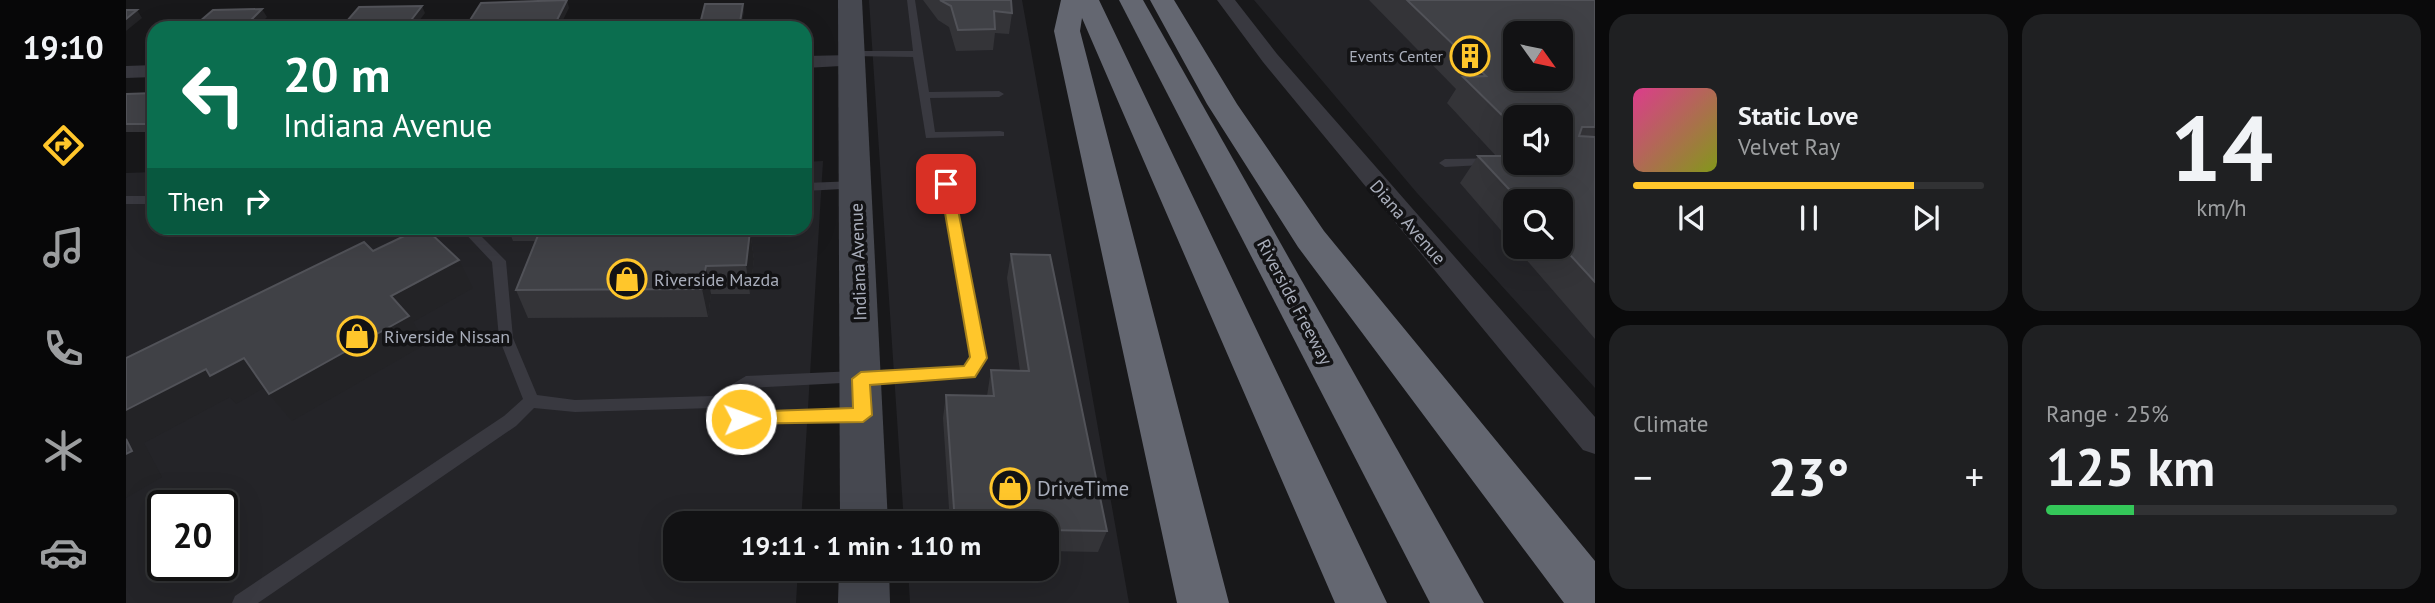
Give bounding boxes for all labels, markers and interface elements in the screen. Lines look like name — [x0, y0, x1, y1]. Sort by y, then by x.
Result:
north arrow — [1503, 21, 1573, 91]
map controls — [1503, 21, 1573, 259]
text: 19:10 — [22, 26, 104, 68]
building icon: Events Center — [1449, 35, 1491, 77]
text: 20 m — [283, 42, 390, 106]
place label: Events Center — [1349, 46, 1444, 66]
icon: left — [168, 49, 259, 140]
text: 14 — [2170, 88, 2273, 206]
text: Static Love — [1738, 99, 1859, 132]
text: Indiana Avenue — [283, 104, 492, 146]
button: sound — [1503, 105, 1573, 175]
icon: directions — [39, 121, 88, 170]
text: Velvet Ray — [1738, 132, 1840, 161]
pin — [916, 154, 976, 214]
icon: arrive — [927, 165, 965, 203]
street label: Diana Avenue — [1365, 175, 1451, 269]
icon: right — [238, 182, 276, 220]
text: Then — [168, 185, 224, 218]
button: search — [1503, 189, 1573, 259]
text: km/h — [2196, 193, 2247, 222]
icon: previous — [1673, 199, 1711, 237]
icon: pause — [1790, 199, 1828, 237]
icon: next — [1907, 199, 1945, 237]
street label: Indiana Avenue — [844, 203, 872, 321]
icon: music — [39, 223, 88, 272]
street label: Riverside Freeway — [1252, 235, 1338, 369]
shop icon: Riverside Mazda — [606, 258, 648, 300]
place label: Riverside Mazda — [654, 268, 779, 291]
shop icon: Riverside Nissan — [336, 315, 378, 357]
icon: phone — [39, 324, 88, 373]
place label: Riverside Nissan — [384, 325, 510, 348]
position arrow — [704, 382, 778, 456]
text: Range · 25% — [2046, 399, 2169, 428]
text: Climate — [1633, 409, 1708, 438]
icon: climate — [39, 426, 88, 475]
text: 125 km — [2046, 433, 2215, 500]
text: 23° — [1768, 443, 1849, 510]
text: − — [1633, 452, 1652, 501]
text: + — [1965, 452, 1984, 501]
shop icon: DriveTime — [989, 467, 1031, 509]
place label: DriveTime — [1037, 475, 1129, 502]
speed limit sign: 20 — [147, 490, 238, 581]
icon: car — [39, 528, 88, 577]
text: 19:11 · 1 min · 110 m — [741, 529, 981, 562]

